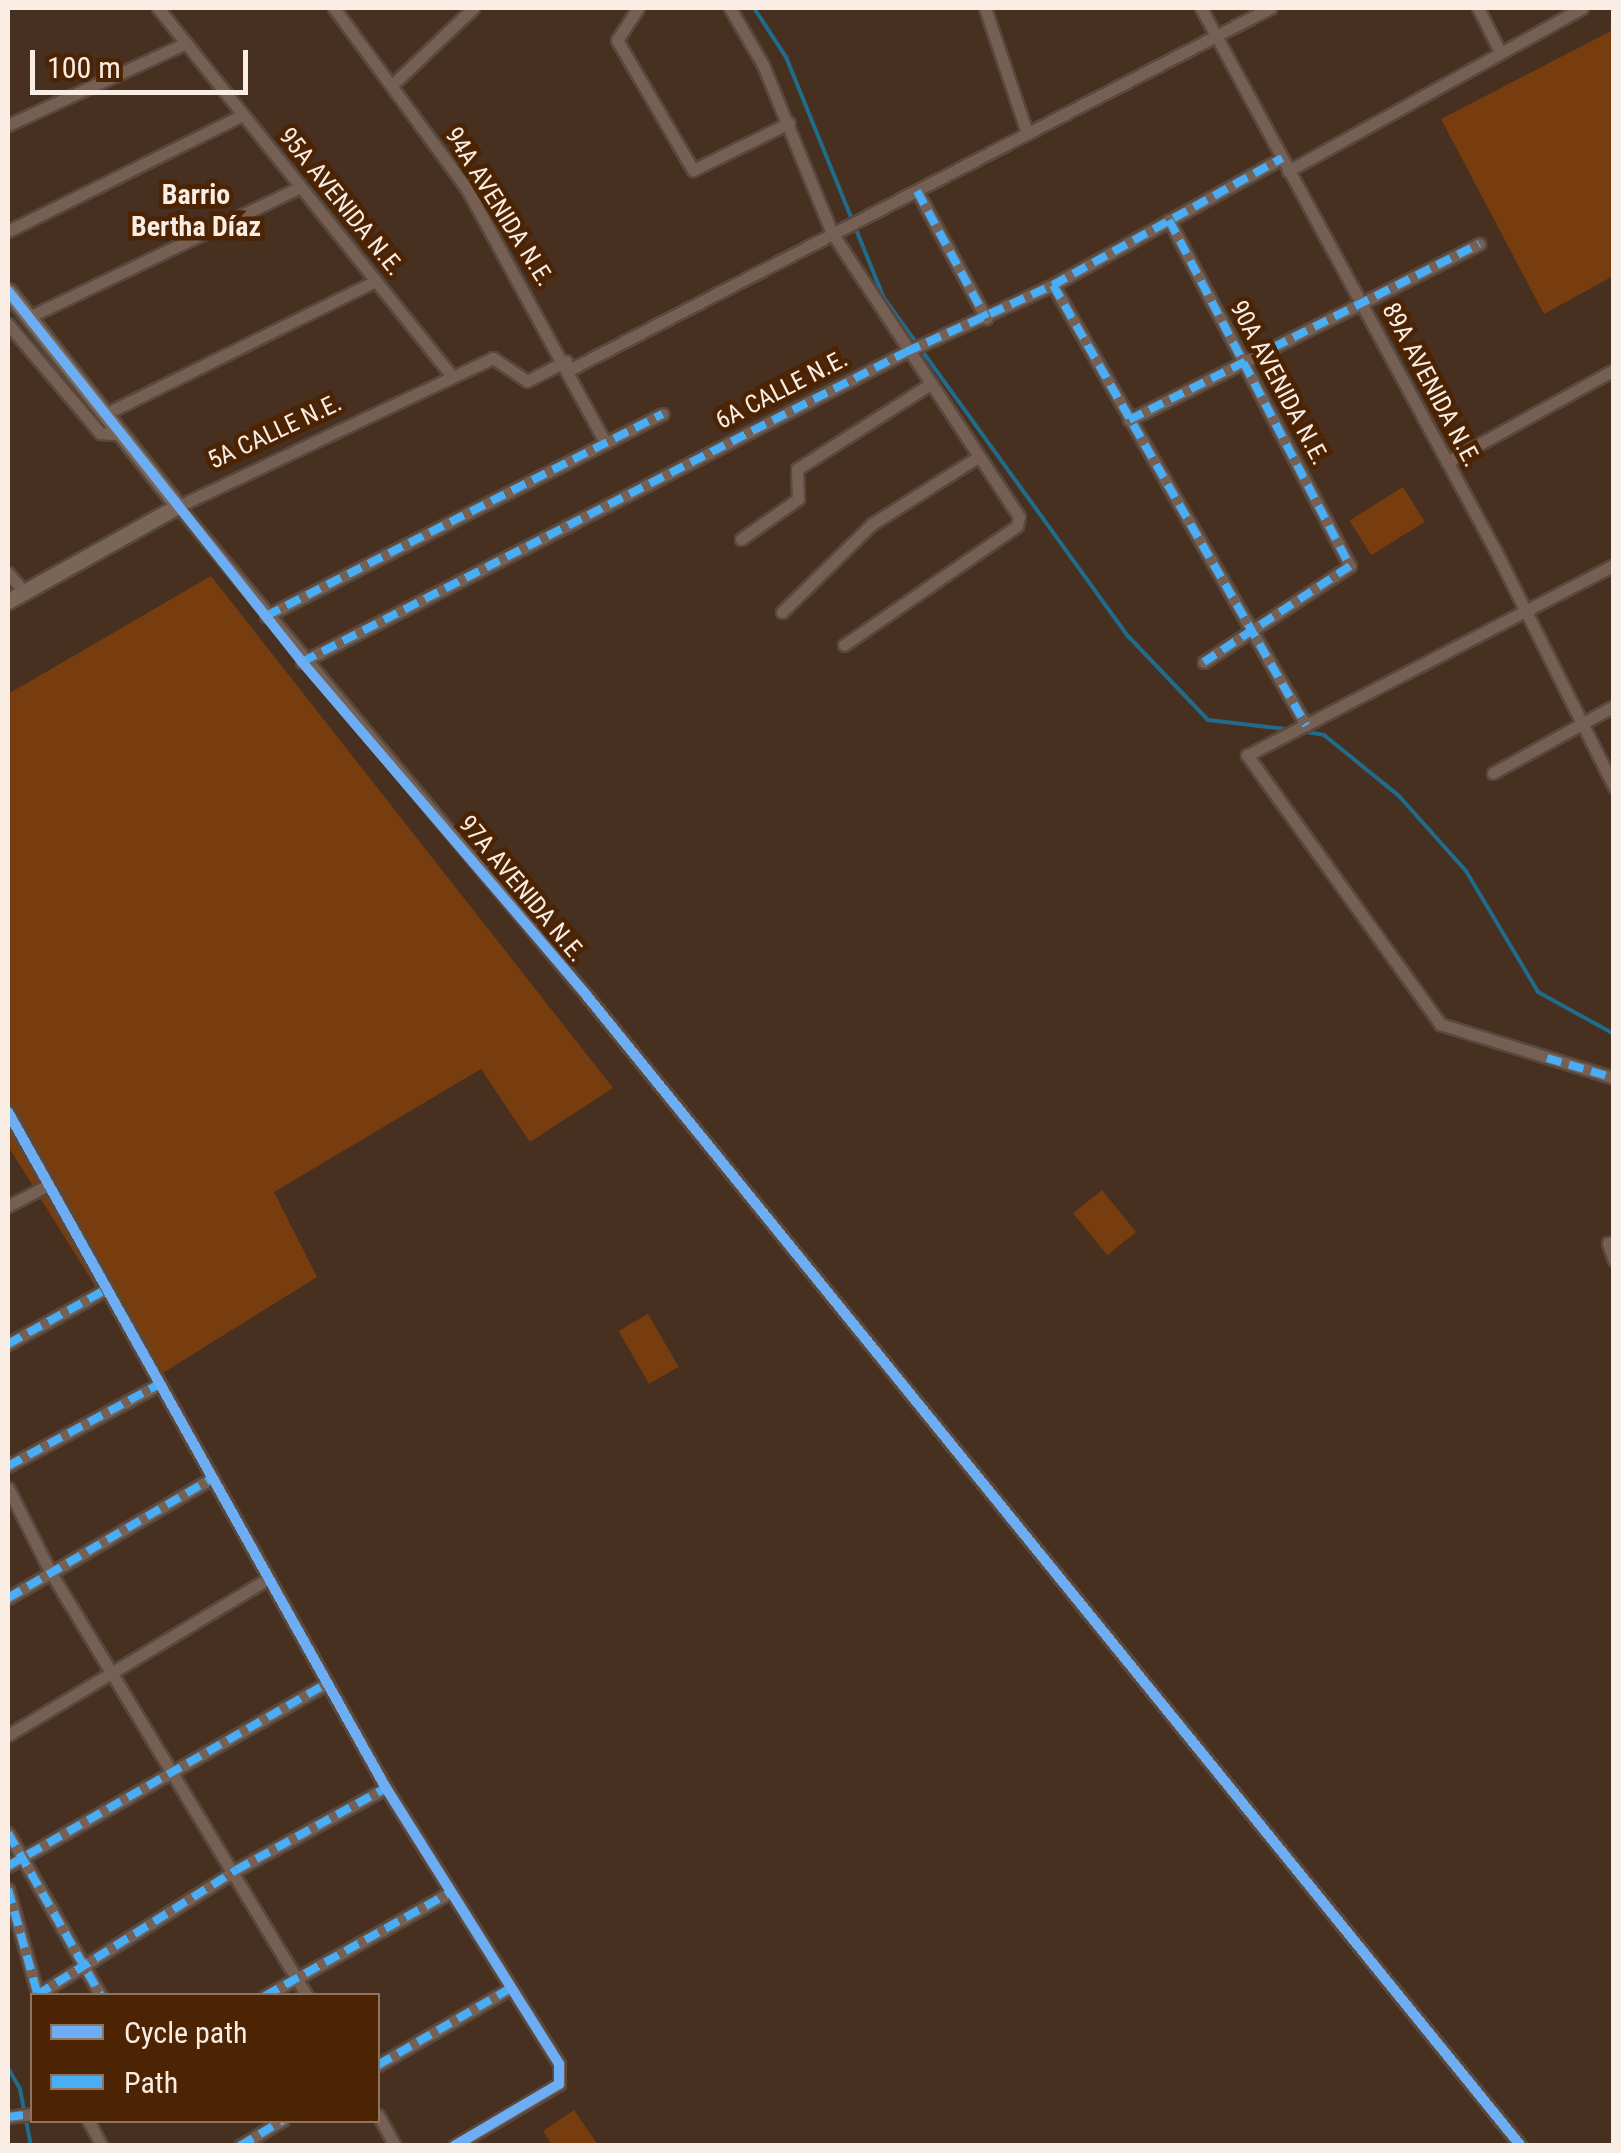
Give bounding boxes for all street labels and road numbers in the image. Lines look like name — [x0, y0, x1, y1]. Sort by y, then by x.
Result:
street label: 95A AVENIDA N.E. — [272, 122, 410, 282]
street label: 94A AVENIDA N.E. — [438, 122, 560, 292]
street label: 90A AVENIDA N.E. — [1223, 296, 1335, 470]
street label: 89A AVENIDA N.E. — [1375, 298, 1487, 472]
street label: 6A CALLE N.E. — [711, 344, 853, 436]
street label: 5A CALLE N.E. — [203, 388, 347, 476]
street label: 97A AVENIDA N.E. — [452, 810, 592, 968]

